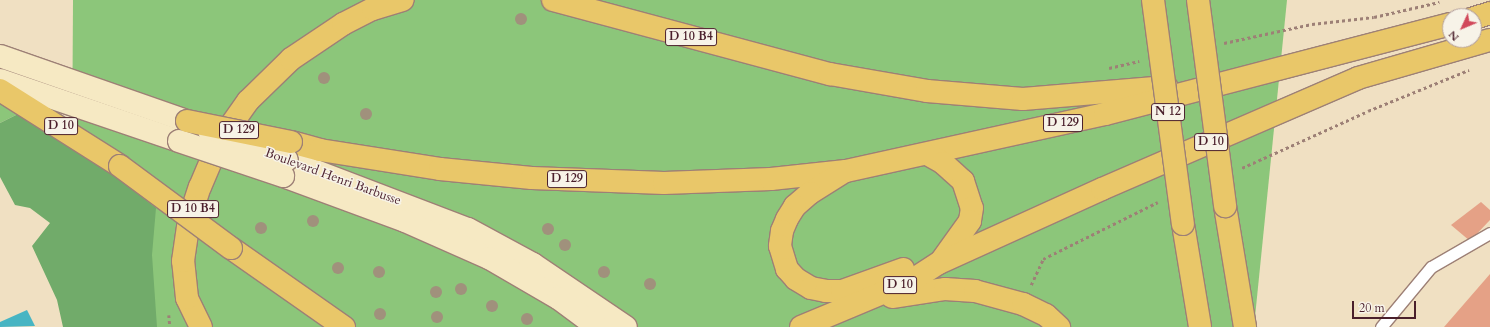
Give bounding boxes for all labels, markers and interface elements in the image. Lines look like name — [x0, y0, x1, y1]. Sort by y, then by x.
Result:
north arrow — [1442, 8, 1482, 48]
road number: D 10 B4 — [665, 27, 717, 47]
text: N — [1445, 27, 1462, 45]
road number: N 12 — [1151, 102, 1185, 122]
road number: D 129 — [1043, 113, 1083, 133]
road number: D 10 — [44, 116, 78, 136]
road number: D 129 — [219, 120, 259, 140]
road number: D 10 — [1194, 132, 1228, 152]
street label: Boulevard Henri Barbusse — [263, 145, 403, 209]
road number: D 129 — [547, 169, 587, 189]
road number: D 10 B4 — [167, 199, 219, 219]
road number: D 10 — [883, 275, 917, 295]
scale bar — [1354, 293, 1418, 319]
text: 20 m — [1359, 300, 1385, 316]

